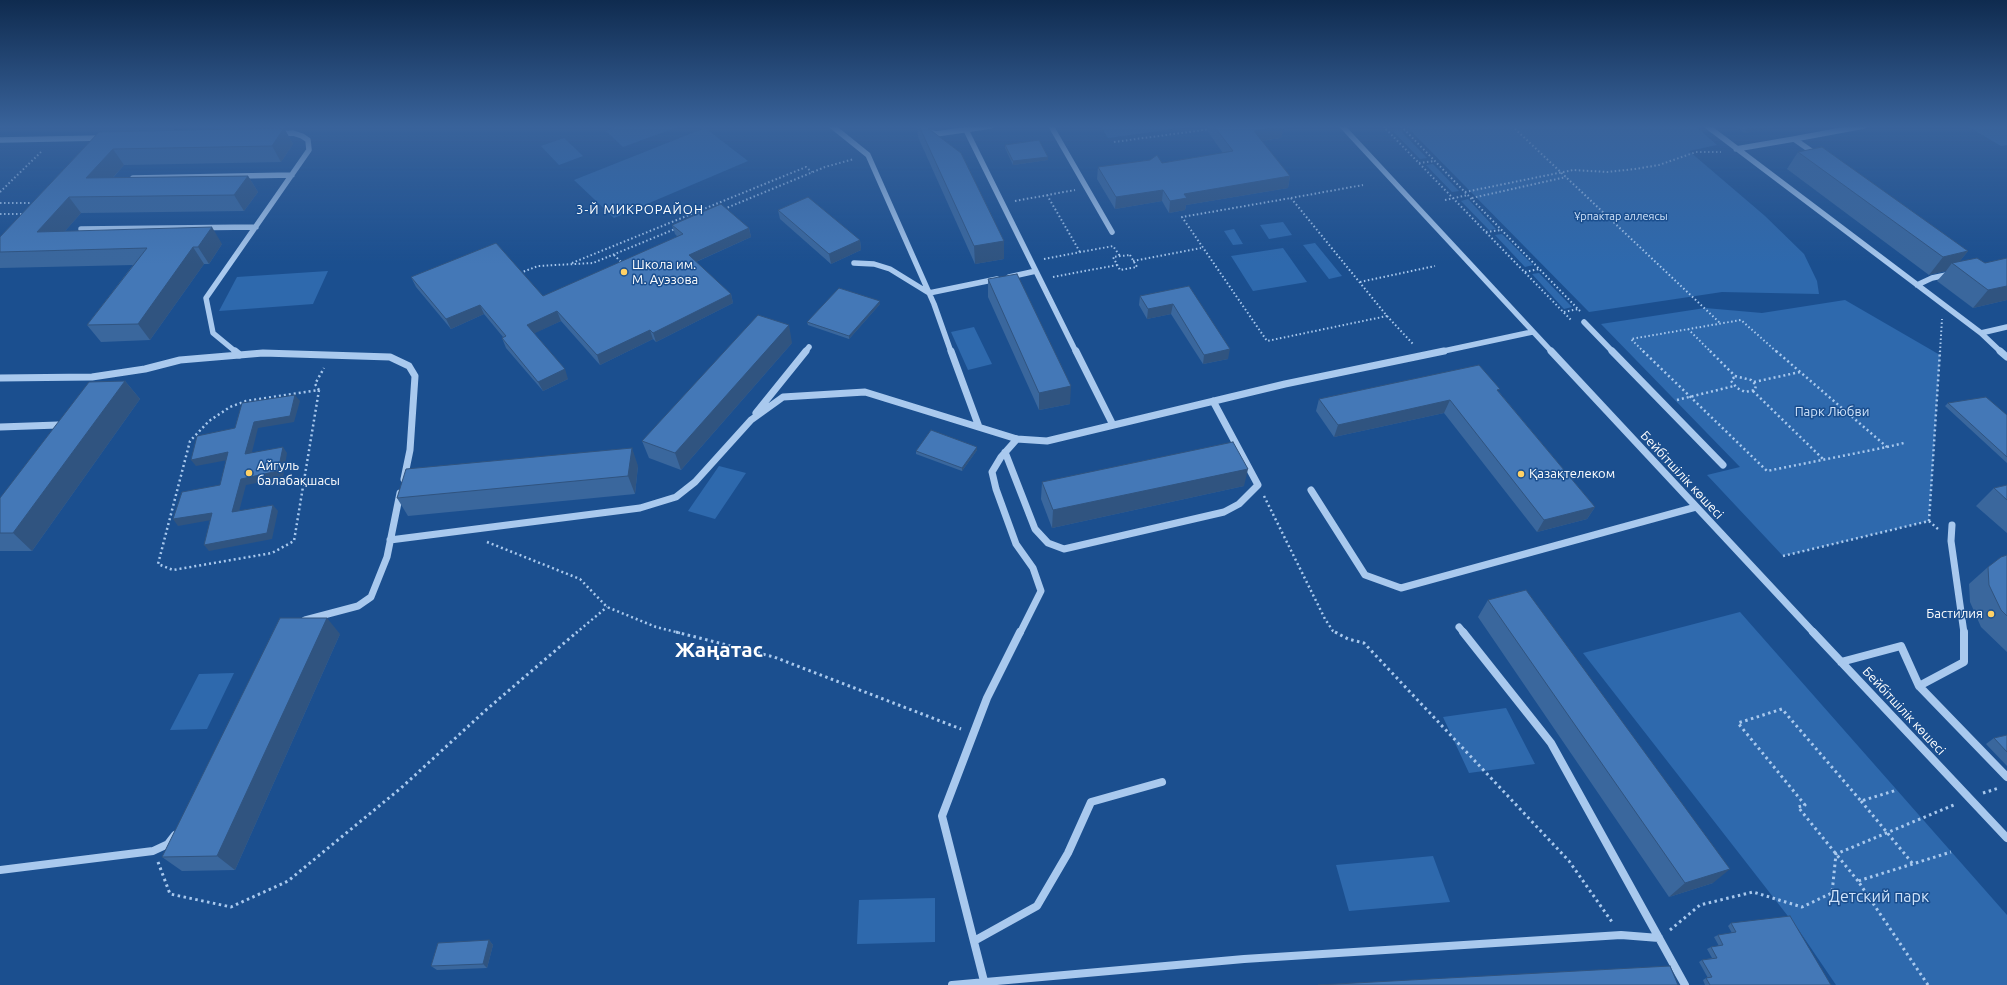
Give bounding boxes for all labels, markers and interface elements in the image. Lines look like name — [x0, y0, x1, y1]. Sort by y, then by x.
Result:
district label: 3-Й МИКРОРАЙОН — [576, 202, 704, 218]
park label: Ұрпактар аллеясы — [1574, 209, 1668, 223]
place label: Школа им. М. Ауэзова — [632, 257, 698, 288]
marker: Школа им. М. Ауэзова — [619, 267, 629, 277]
park label: Парк Любви — [1795, 404, 1869, 420]
street label: Бейбітшілік көшесі — [1637, 428, 1727, 522]
place label: Айгуль балабақшасы — [257, 458, 340, 489]
place label: Қазақтелеком — [1529, 466, 1615, 482]
marker: Айгуль балабақшасы — [244, 468, 254, 478]
marker: Қазақтелеком — [1516, 469, 1526, 479]
place label: Бастилия — [1926, 606, 1983, 622]
marker: Бастилия — [1986, 609, 1996, 619]
district label: Жаңатас — [675, 637, 763, 663]
street label: Бейбітшілік көшесі — [1859, 664, 1949, 758]
park label: Детский парк — [1829, 887, 1929, 907]

